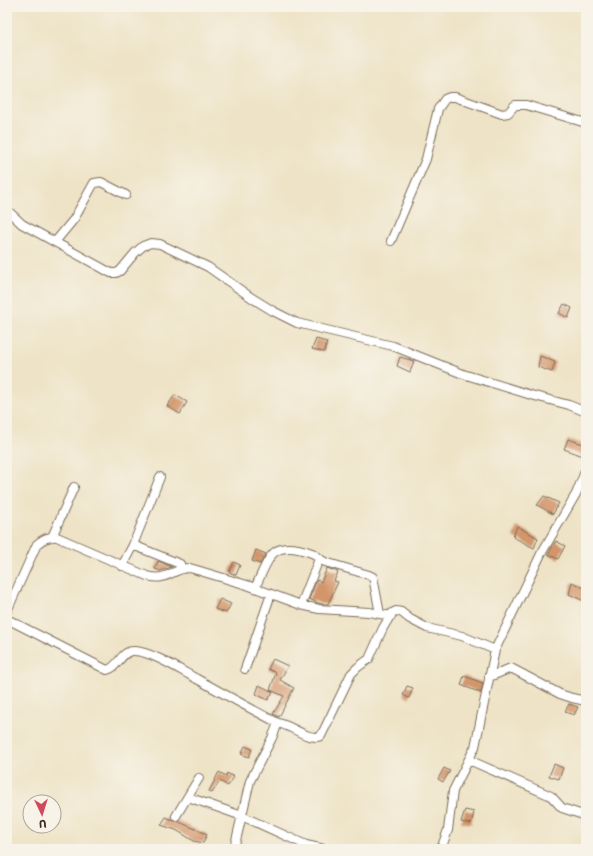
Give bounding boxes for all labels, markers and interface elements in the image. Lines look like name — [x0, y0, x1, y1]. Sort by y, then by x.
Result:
north arrow — [22, 794, 62, 834]
text: U — [38, 816, 47, 831]

